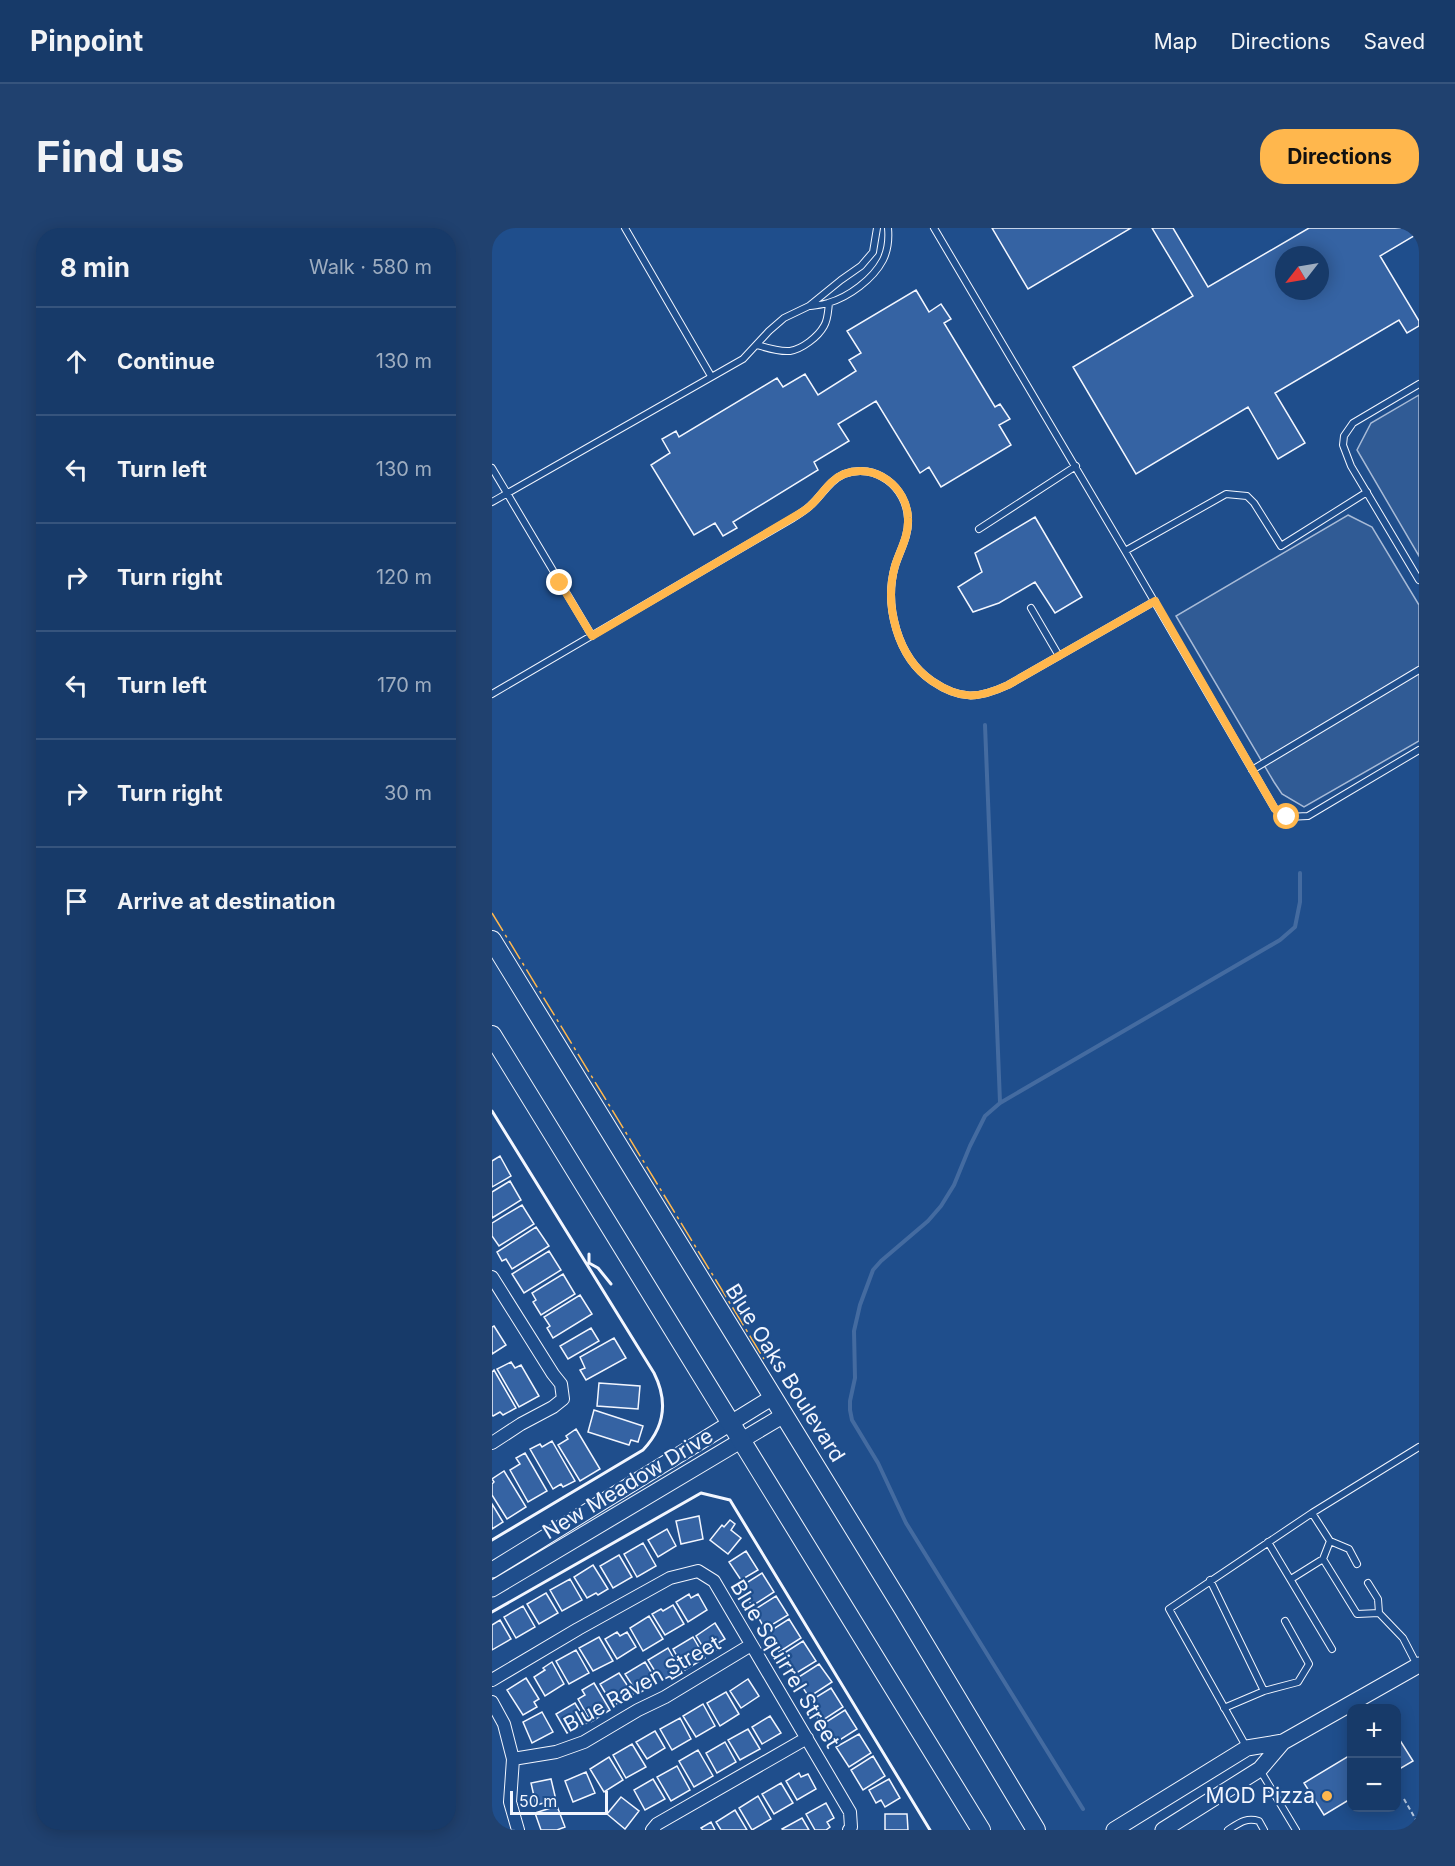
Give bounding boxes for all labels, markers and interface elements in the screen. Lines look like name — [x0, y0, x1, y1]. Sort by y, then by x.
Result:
text: Pinpoint — [30, 24, 143, 58]
text: Map — [1154, 29, 1197, 54]
text: Directions — [1230, 29, 1331, 54]
text: Saved — [1364, 29, 1425, 54]
button: Directions — [1260, 129, 1419, 184]
text: Find us — [36, 131, 184, 182]
north arrow — [1275, 246, 1329, 300]
text: 8 min — [60, 252, 130, 283]
text: Walk · 580 m — [309, 255, 432, 279]
icon: ahead — [60, 345, 93, 378]
text: Continue — [117, 348, 215, 374]
text: 130 m — [376, 349, 432, 373]
icon: left — [60, 453, 93, 486]
text: Turn left — [117, 456, 207, 482]
text: 130 m — [376, 457, 432, 481]
icon: right — [60, 561, 93, 594]
text: Turn right — [117, 564, 223, 590]
text: 120 m — [376, 565, 432, 589]
route end — [546, 569, 572, 595]
icon: left — [60, 669, 93, 702]
text: Turn left — [117, 672, 207, 698]
text: 170 m — [377, 673, 432, 697]
icon: right — [60, 777, 93, 810]
text: Turn right — [117, 780, 223, 806]
text: 30 m — [384, 781, 432, 805]
route start — [1273, 803, 1299, 829]
icon: arrive — [60, 885, 93, 918]
text: Arrive at destination — [117, 888, 336, 914]
street label: Blue Oaks Boulevard — [720, 1279, 850, 1466]
street label: New Meadow Drive — [538, 1423, 717, 1544]
street label: Blue Squirrel Street — [725, 1575, 846, 1752]
street label: Blue Raven Street — [559, 1630, 725, 1737]
map controls — [1347, 1704, 1401, 1812]
button: + — [1347, 1704, 1401, 1758]
button: − — [1347, 1758, 1401, 1812]
place label: MOD Pizza — [1205, 1783, 1315, 1808]
scale bar — [510, 1788, 608, 1816]
marker: MOD Pizza — [1320, 1789, 1334, 1803]
text: 50 m — [519, 1791, 557, 1811]

